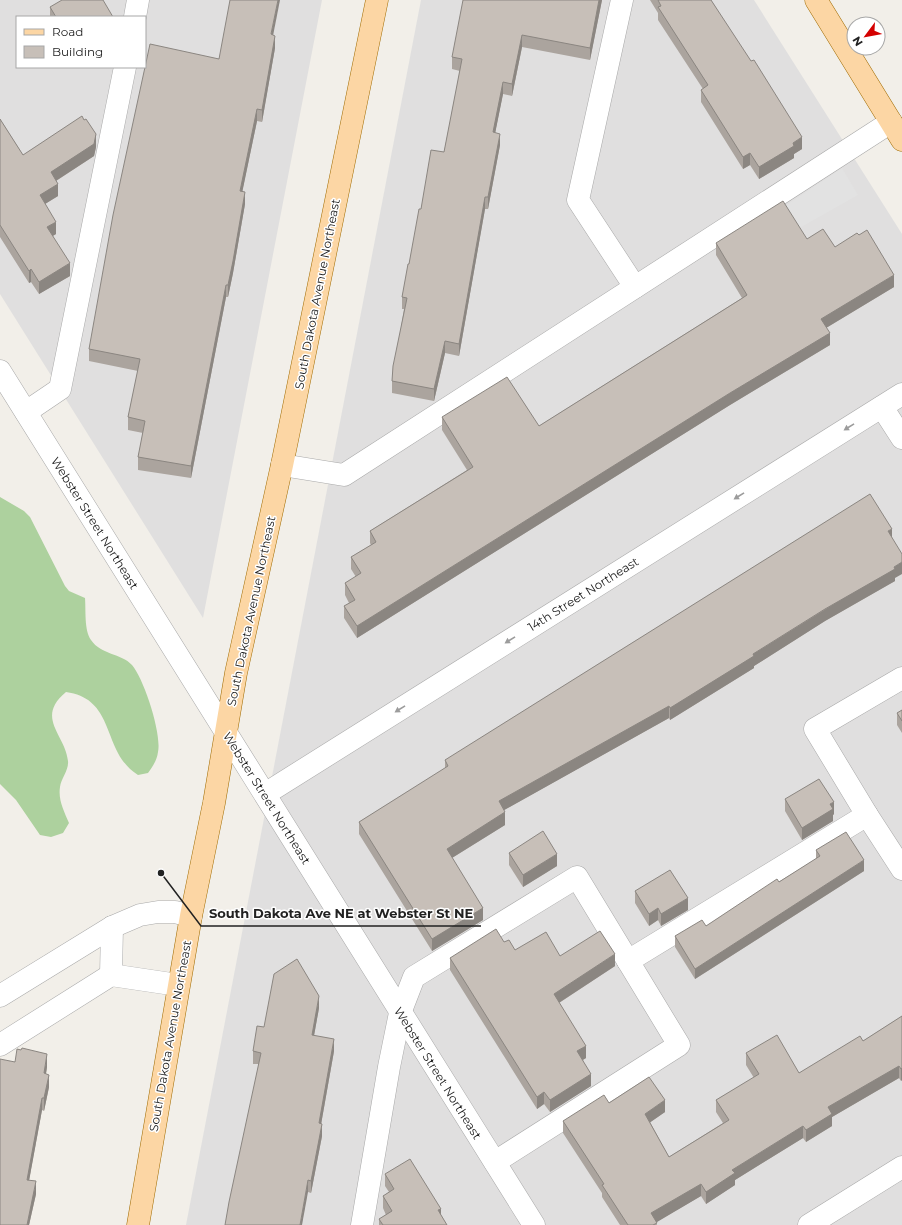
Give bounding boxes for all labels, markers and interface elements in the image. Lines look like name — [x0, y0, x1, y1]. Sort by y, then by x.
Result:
legend — [16, 16, 146, 68]
north arrow — [846, 16, 886, 56]
text: Road — [52, 24, 83, 39]
text: N — [849, 34, 866, 49]
text: Building — [52, 44, 103, 59]
street label: South Dakota Avenue Northeast — [291, 197, 343, 391]
one-way arrow — [843, 424, 855, 431]
street label: Webster Street Northeast — [48, 454, 142, 592]
one-way arrow — [733, 493, 745, 500]
street label: South Dakota Avenue Northeast — [223, 514, 279, 707]
street label: 14th Street Northeast — [525, 554, 641, 634]
one-way arrow — [505, 636, 515, 644]
one-way arrow — [395, 705, 405, 713]
street label: Webster Street Northeast — [220, 729, 314, 867]
callout: South Dakota Ave NE at Webster St NE — [201, 901, 481, 926]
text: South Dakota Ave NE at Webster St NE — [209, 905, 473, 921]
street label: South Dakota Avenue Northeast — [146, 939, 194, 1133]
street label: Webster Street Northeast — [391, 1004, 485, 1142]

